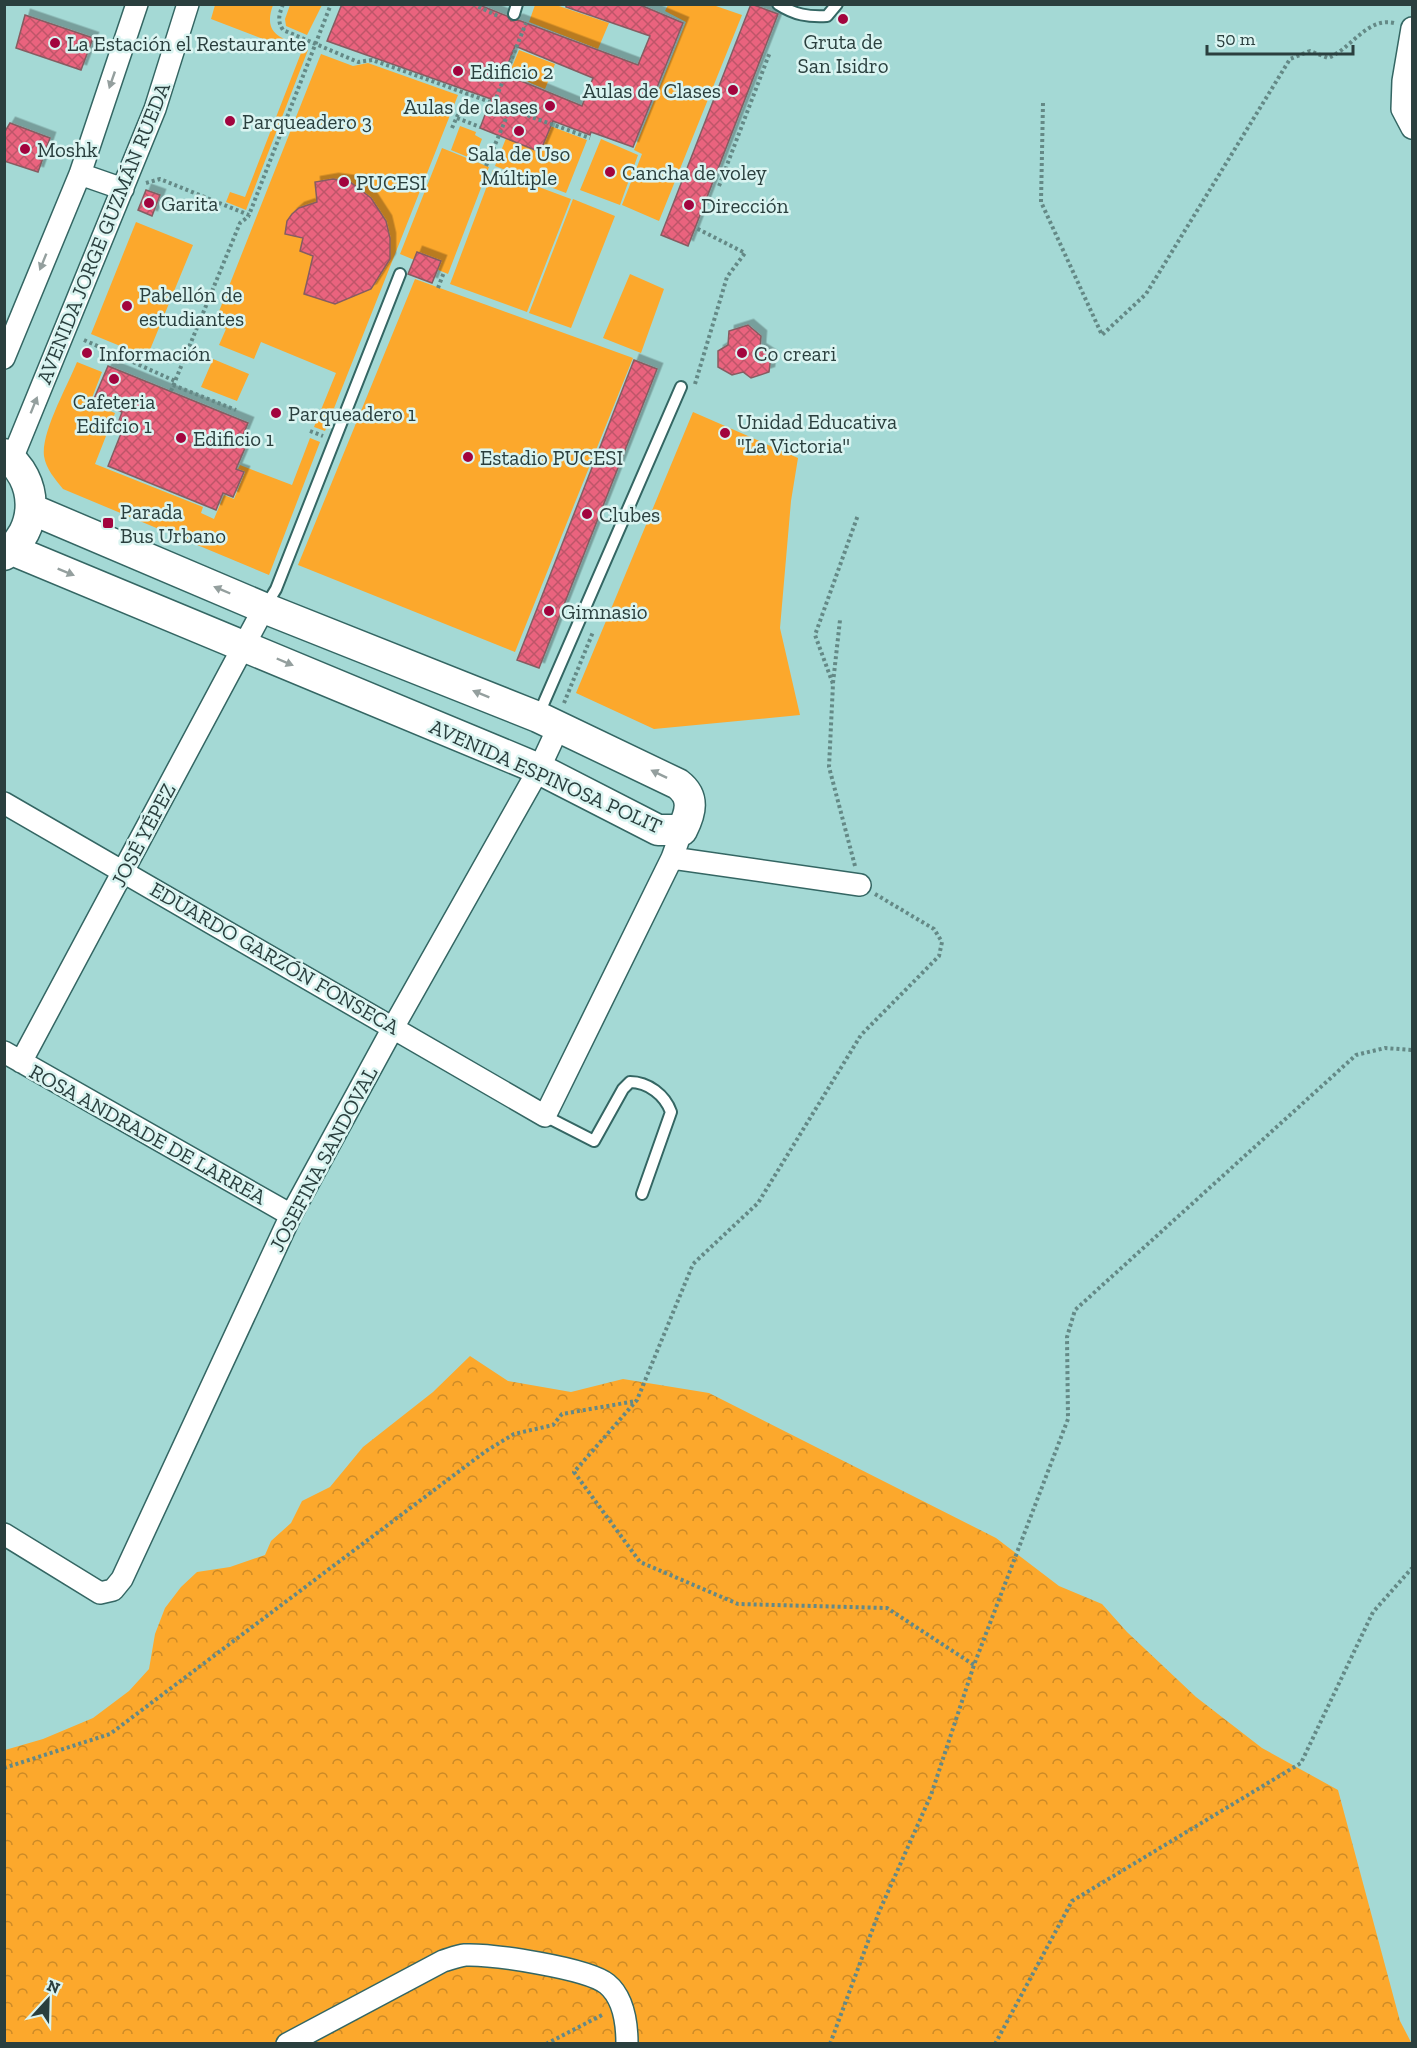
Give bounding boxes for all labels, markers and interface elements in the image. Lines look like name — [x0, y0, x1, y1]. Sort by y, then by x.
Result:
marker: Gruta de San Isidro — [836, 12, 850, 26]
scale bar — [1207, 18, 1352, 56]
text: 50 m — [1216, 28, 1256, 50]
place label: Gruta de San Isidro — [798, 29, 888, 78]
place label: La Estación el Restaurante — [67, 31, 306, 56]
marker: La Estación el Restaurante — [48, 36, 62, 50]
place label: Edificio 2 — [470, 59, 554, 84]
marker: Edificio 2 — [451, 64, 465, 78]
one-way arrow — [107, 71, 117, 89]
street label: AVENIDA JORGE GUZMÁN RUEDA — [31, 78, 175, 387]
place label: Aulas de Clases — [583, 78, 721, 103]
marker: Aulas de Clases — [726, 83, 740, 97]
place label: Aulas de clases — [403, 94, 538, 119]
marker: Aulas de clases — [543, 99, 557, 113]
place label: Parqueadero 3 — [242, 109, 372, 134]
marker: Parqueadero 3 — [223, 114, 237, 128]
marker: Sala de Uso Múltiple — [512, 124, 526, 138]
place label: Moshk — [37, 137, 98, 162]
place label: Sala de Uso Múltiple — [468, 141, 570, 190]
marker: Moshk — [18, 142, 32, 156]
place label: Cancha de voley — [622, 160, 767, 185]
marker: Cancha de voley — [603, 165, 617, 179]
place label: PUCESI — [356, 170, 427, 195]
marker: PUCESI — [337, 175, 351, 189]
place label: Garita — [161, 191, 218, 216]
place label: Dirección — [701, 193, 788, 218]
marker: Garita — [142, 196, 156, 210]
marker: Dirección — [682, 198, 696, 212]
one-way arrow — [38, 254, 48, 272]
place label: Pabellón de estudiantes — [139, 282, 244, 331]
marker: Pabellón de estudiantes — [120, 299, 134, 313]
place label: Información — [99, 341, 211, 366]
place label: Co creari — [754, 341, 836, 366]
marker: Información — [80, 346, 94, 360]
marker: Co creari — [735, 346, 749, 360]
marker: Cafeteria Edifcio 1 — [107, 372, 121, 386]
place label: Cafeteria Edifcio 1 — [73, 389, 155, 438]
one-way arrow — [30, 397, 39, 414]
place label: Parqueadero 1 — [288, 401, 416, 426]
marker: Parqueadero 1 — [269, 406, 283, 420]
place label: Unidad Educativa "La Victoria" — [737, 409, 897, 458]
place label: Edificio 1 — [193, 426, 274, 451]
marker: Unidad Educativa "La Victoria" — [718, 426, 732, 440]
marker: Edificio 1 — [174, 431, 188, 445]
place label: Estadio PUCESI — [480, 445, 623, 470]
marker: Estadio PUCESI — [461, 450, 475, 464]
place label: Parada Bus Urbano — [120, 499, 226, 548]
place label: Clubes — [599, 502, 660, 527]
marker: Clubes — [580, 507, 594, 521]
marker: Parada Bus Urbano — [101, 516, 115, 530]
one-way arrow — [57, 568, 75, 577]
one-way arrow — [213, 585, 231, 595]
place label: Gimnasio — [561, 599, 648, 624]
marker: Gimnasio — [542, 604, 556, 618]
one-way arrow — [277, 657, 295, 667]
one-way arrow — [472, 689, 490, 699]
street label: AVENIDA ESPINOSA POLIT — [426, 713, 666, 839]
one-way arrow — [650, 770, 667, 779]
street label: JOSÉ YÉPEZ — [105, 779, 181, 891]
street label: EDUARDO GARZÓN FONSECA — [146, 876, 404, 1040]
street label: ROSA ANDRADE DE LARREA — [25, 1058, 271, 1210]
street label: JOSEFINA SANDOVAL — [264, 1062, 383, 1256]
north arrow — [18, 1970, 78, 2030]
text: N — [44, 1975, 63, 1998]

